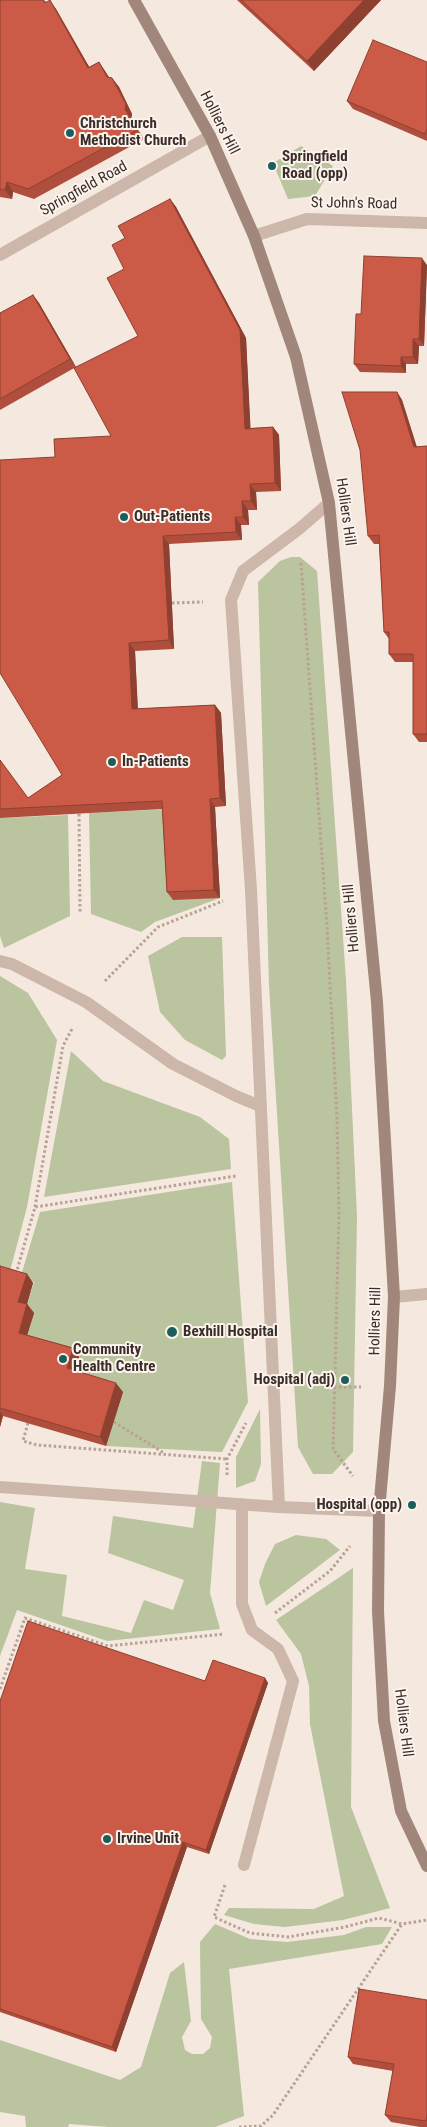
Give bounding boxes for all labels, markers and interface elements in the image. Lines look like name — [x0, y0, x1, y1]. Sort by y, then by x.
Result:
street label: Holliers Hill — [195, 88, 243, 158]
place label: Christchurch Methodist Church — [80, 115, 186, 150]
marker: Christchurch Methodist Church — [64, 127, 76, 139]
place label: Springfield Road (opp) — [282, 148, 348, 183]
street label: Springfield Road — [37, 158, 131, 220]
marker: Springfield Road (opp) — [266, 160, 278, 172]
street label: St John's Road — [311, 194, 397, 214]
street label: Holliers Hill — [331, 477, 359, 547]
place label: Out-Patients — [134, 508, 210, 526]
marker: Out-Patients — [118, 511, 130, 523]
place label: In-Patients — [122, 753, 189, 771]
marker: In-Patients — [106, 756, 118, 768]
street label: Holliers Hill — [340, 883, 364, 953]
street label: Holliers Hill — [366, 1287, 386, 1355]
place label: Bexhill Hospital — [183, 1323, 278, 1341]
marker: Bexhill Hospital — [165, 1325, 179, 1339]
place label: Community Health Centre — [73, 1341, 155, 1376]
marker: Community Health Centre — [57, 1353, 69, 1365]
place label: Hospital (adj) — [254, 1371, 335, 1389]
marker: Hospital (adj) — [339, 1374, 351, 1386]
place label: Hospital (opp) — [316, 1496, 402, 1514]
marker: Hospital (opp) — [406, 1499, 418, 1511]
street label: Holliers Hill — [390, 1688, 416, 1758]
place label: Irvine Unit — [117, 1830, 179, 1848]
marker: Irvine Unit — [101, 1833, 113, 1845]

